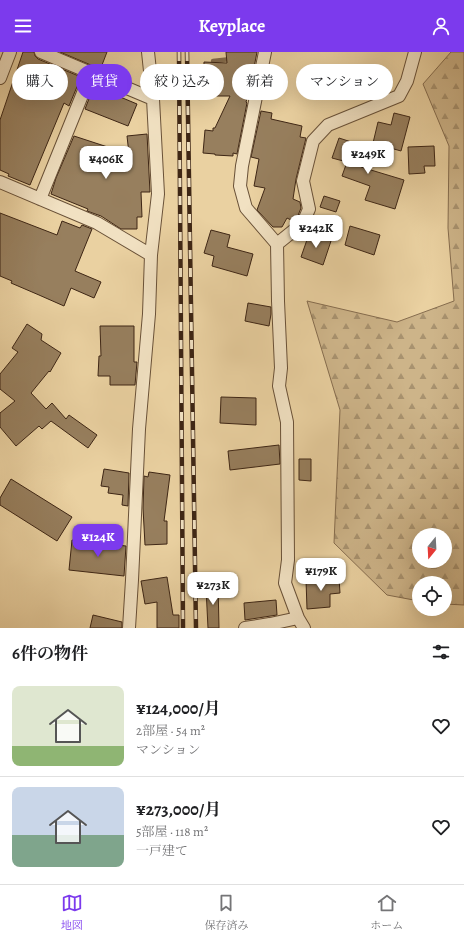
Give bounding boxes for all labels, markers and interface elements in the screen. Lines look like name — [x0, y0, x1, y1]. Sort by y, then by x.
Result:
text: Keyplace — [199, 14, 265, 38]
icon: menu — [12, 15, 34, 37]
icon: person — [430, 15, 452, 37]
chip: 購入 — [12, 64, 68, 100]
chip: 賃貸 — [76, 64, 132, 100]
chip: 絞り込み — [140, 64, 224, 100]
chip: 新着 — [232, 64, 288, 100]
chip: マンション — [296, 64, 393, 100]
pin: ¥249K — [340, 141, 396, 175]
text: ¥249K — [351, 145, 385, 162]
pin: ¥406K — [78, 146, 134, 180]
text: ¥406K — [89, 150, 123, 167]
pin: ¥242K — [288, 215, 344, 249]
text: ¥242K — [299, 219, 333, 236]
pin: ¥124K — [70, 524, 126, 558]
text: ¥124K — [81, 528, 115, 545]
north arrow — [412, 528, 452, 568]
map controls — [412, 528, 452, 616]
pin: ¥179K — [293, 558, 349, 592]
text: ¥179K — [305, 562, 337, 579]
pin: ¥273K — [185, 572, 241, 606]
text: ¥273K — [196, 576, 230, 593]
button: locate — [412, 576, 452, 616]
icon: filters — [430, 641, 452, 663]
text: 6件の物件 — [12, 642, 88, 665]
text: ¥124,000/月 — [136, 697, 221, 720]
icon: home — [44, 702, 92, 750]
icon: heart — [430, 715, 452, 737]
text: 2部屋 · 54 m² — [136, 722, 205, 739]
text: マンション — [136, 741, 200, 758]
text: ¥273,000/月 — [136, 798, 221, 821]
icon: home — [44, 803, 92, 851]
icon: heart — [430, 816, 452, 838]
text: 5部屋 · 118 m² — [136, 823, 208, 840]
text: 一戸建て — [136, 842, 188, 859]
tab: 地図 — [61, 892, 83, 933]
tab: 保存済み — [204, 892, 248, 933]
tab: ホーム — [370, 892, 403, 933]

